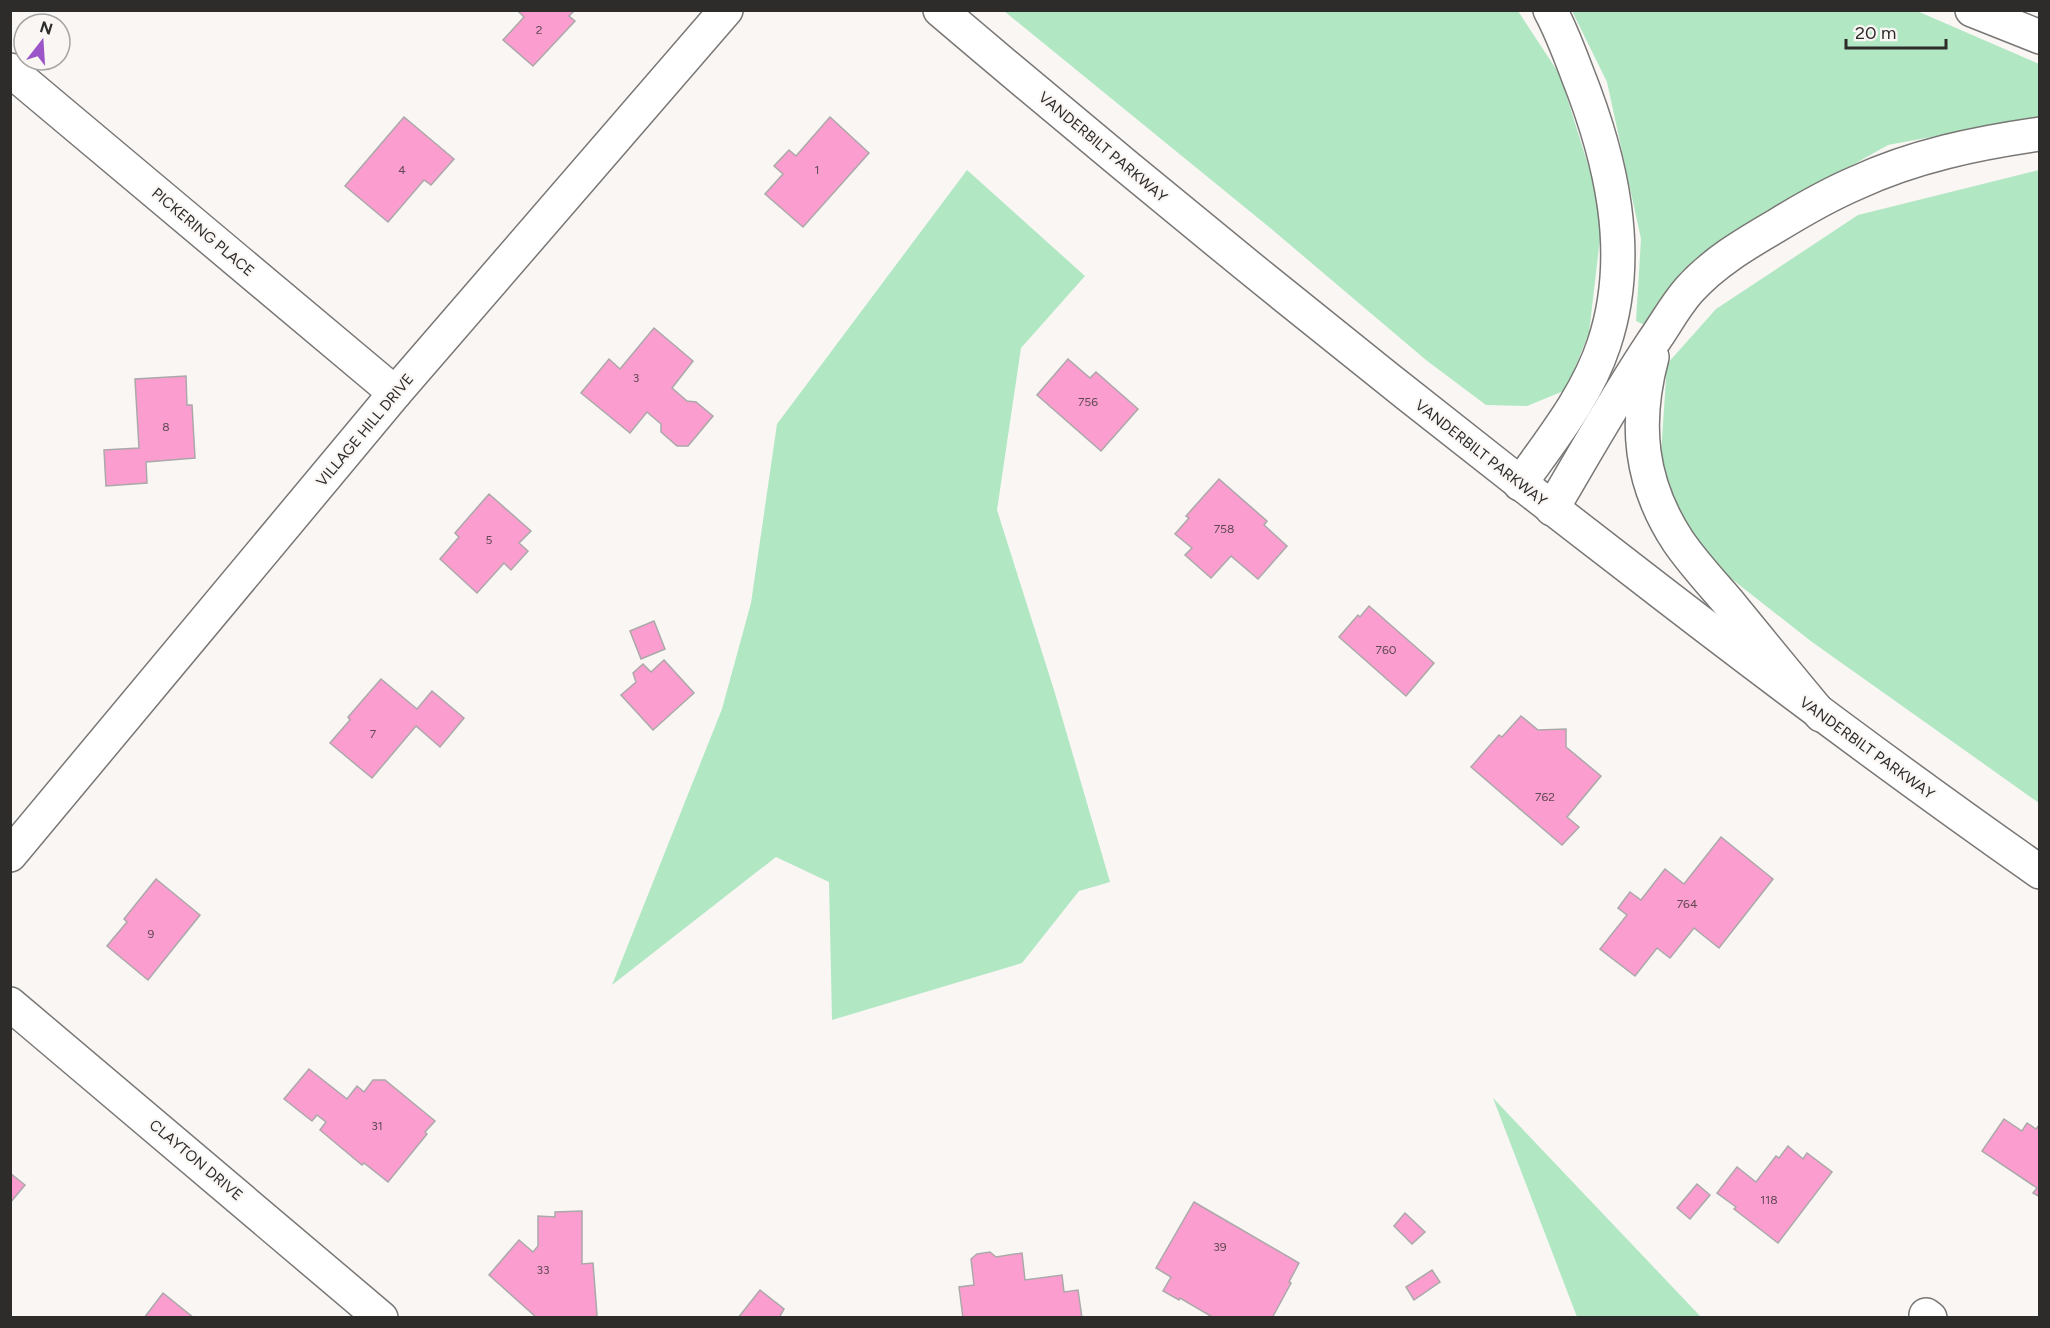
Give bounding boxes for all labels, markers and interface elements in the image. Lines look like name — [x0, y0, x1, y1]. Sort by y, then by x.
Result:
north arrow — [12, 12, 72, 72]
scale bar — [1846, 12, 1946, 50]
text: N — [38, 17, 55, 39]
text: 20 m — [1855, 22, 1896, 44]
house number: 2 — [536, 23, 542, 37]
street label: VANDERBILT PARKWAY — [1035, 88, 1171, 206]
house number: 4 — [398, 163, 406, 177]
house number: 1 — [815, 163, 819, 177]
street label: PICKERING PLACE — [148, 184, 258, 280]
street label: VILLAGE HILL DRIVE — [313, 370, 417, 490]
house number: 3 — [633, 371, 639, 385]
house number: 756 — [1078, 395, 1098, 409]
street label: VANDERBILT PARKWAY — [1411, 396, 1551, 510]
house number: 8 — [162, 420, 170, 434]
house number: 758 — [1214, 522, 1234, 536]
house number: 5 — [486, 533, 493, 547]
house number: 760 — [1376, 643, 1397, 657]
street label: VANDERBILT PARKWAY — [1796, 693, 1938, 803]
house number: 7 — [370, 727, 377, 741]
house number: 762 — [1535, 790, 1555, 804]
house number: 764 — [1677, 897, 1698, 911]
house number: 9 — [148, 927, 155, 941]
street label: CLAYTON DRIVE — [146, 1116, 246, 1204]
house number: 31 — [371, 1119, 383, 1133]
house number: 118 — [1760, 1193, 1778, 1207]
house number: 39 — [1213, 1240, 1227, 1254]
house number: 33 — [536, 1263, 550, 1277]

